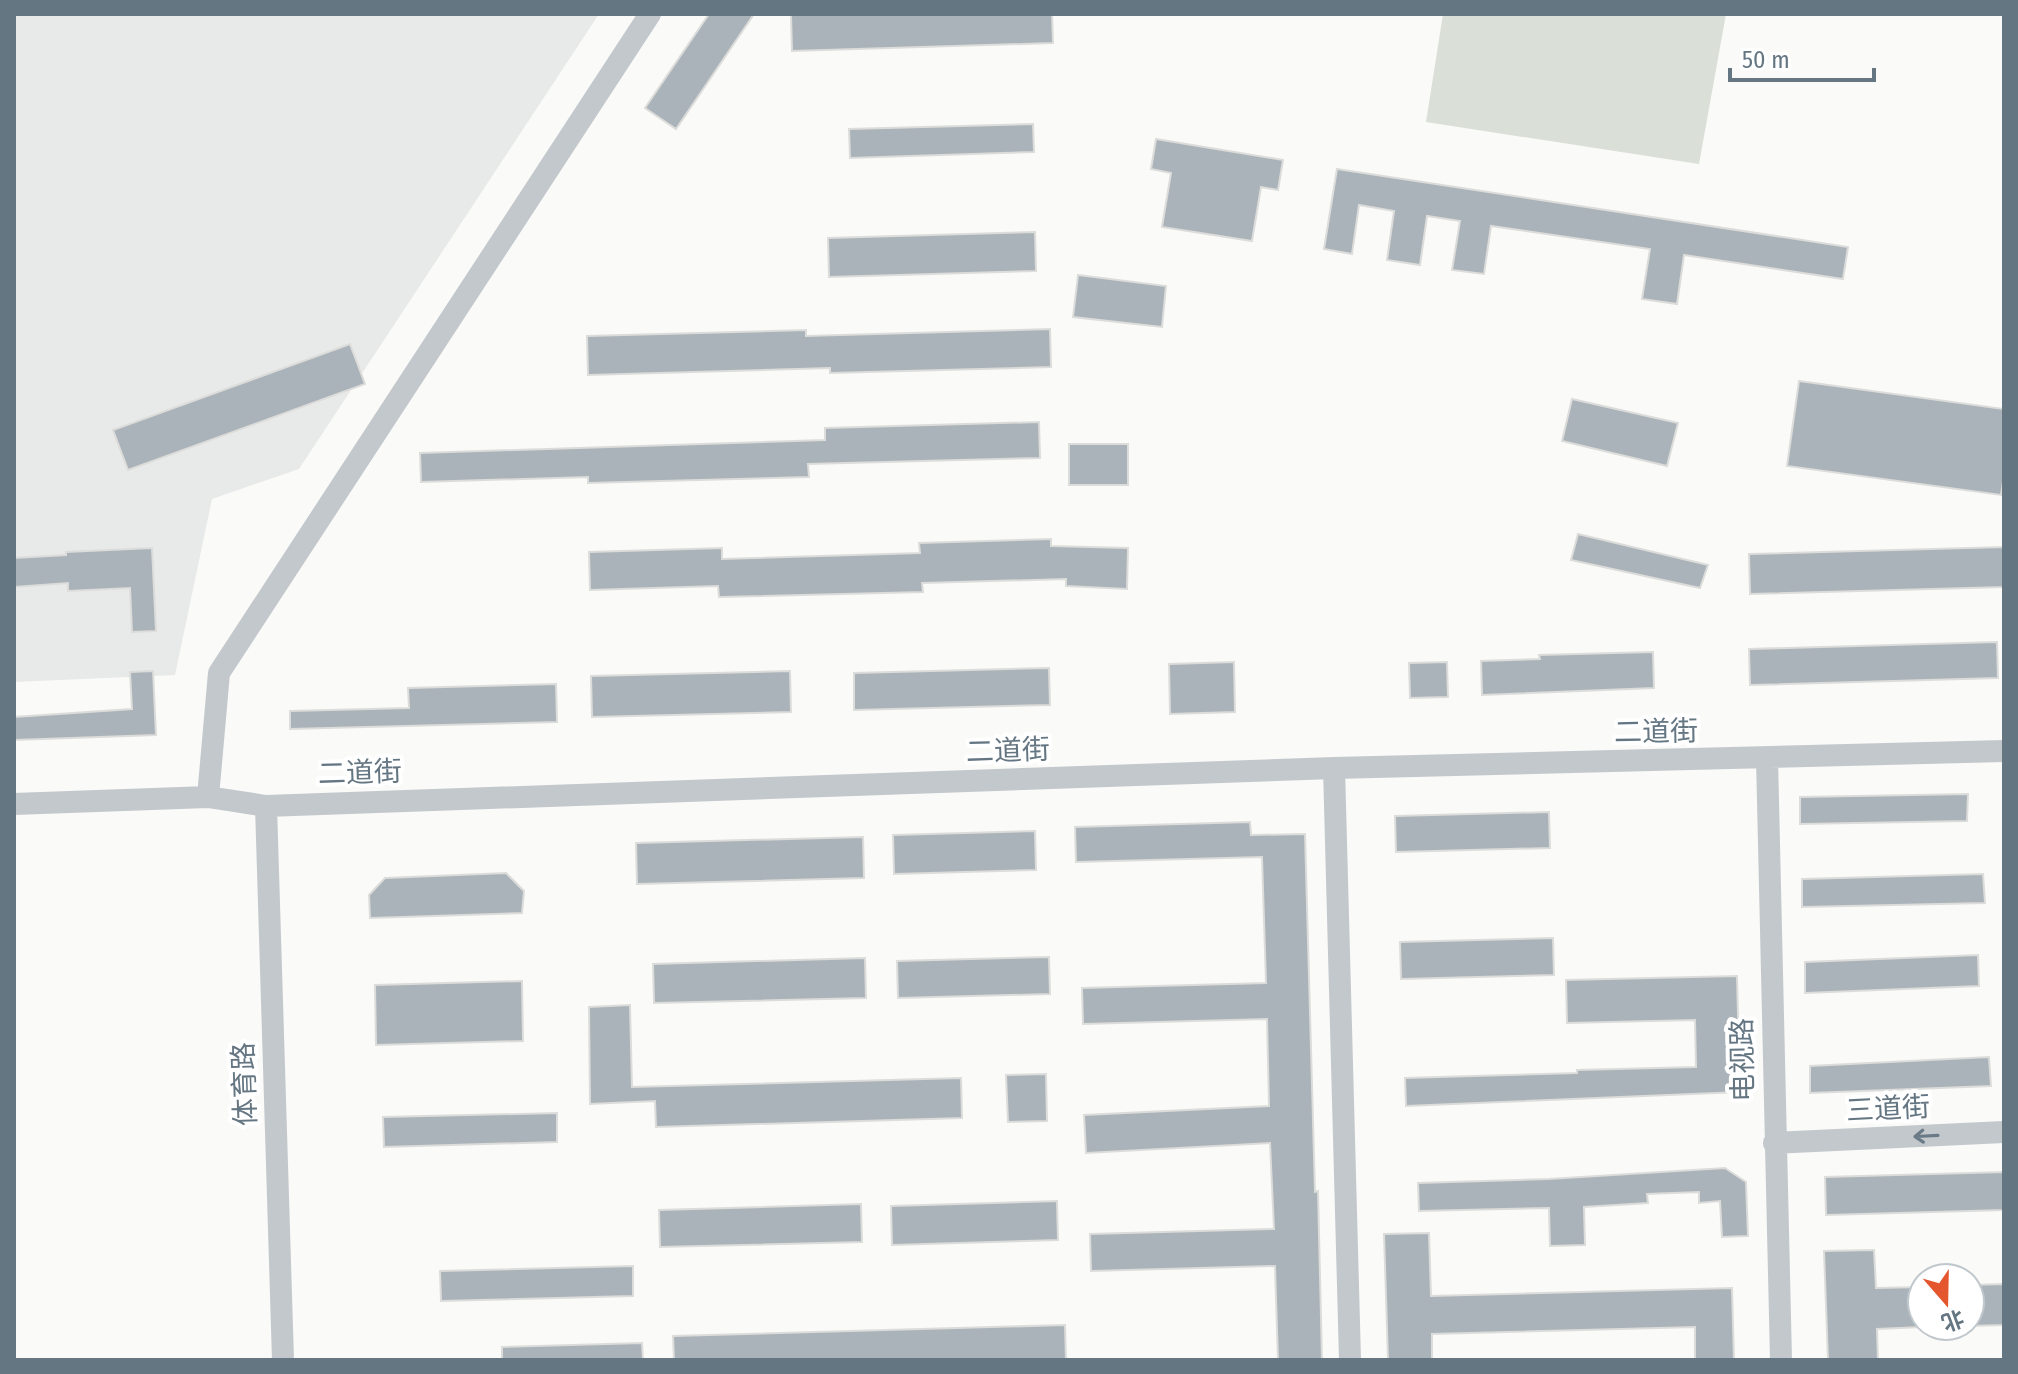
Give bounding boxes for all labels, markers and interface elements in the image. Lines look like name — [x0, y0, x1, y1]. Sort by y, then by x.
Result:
scale bar — [1730, 32, 1874, 82]
text: 50 m — [1742, 46, 1790, 74]
street label: 二道街 — [1614, 714, 1698, 749]
street label: 二道街 — [965, 733, 1051, 768]
street label: 二道街 — [317, 755, 403, 790]
street label: 电视路 — [1725, 1018, 1760, 1102]
street label: 体育路 — [227, 1041, 262, 1127]
street label: 三道街 — [1845, 1090, 1931, 1127]
one-way arrow — [1913, 1129, 1940, 1144]
north arrow — [1906, 1262, 1986, 1342]
text: 北 — [1938, 1304, 1968, 1337]

